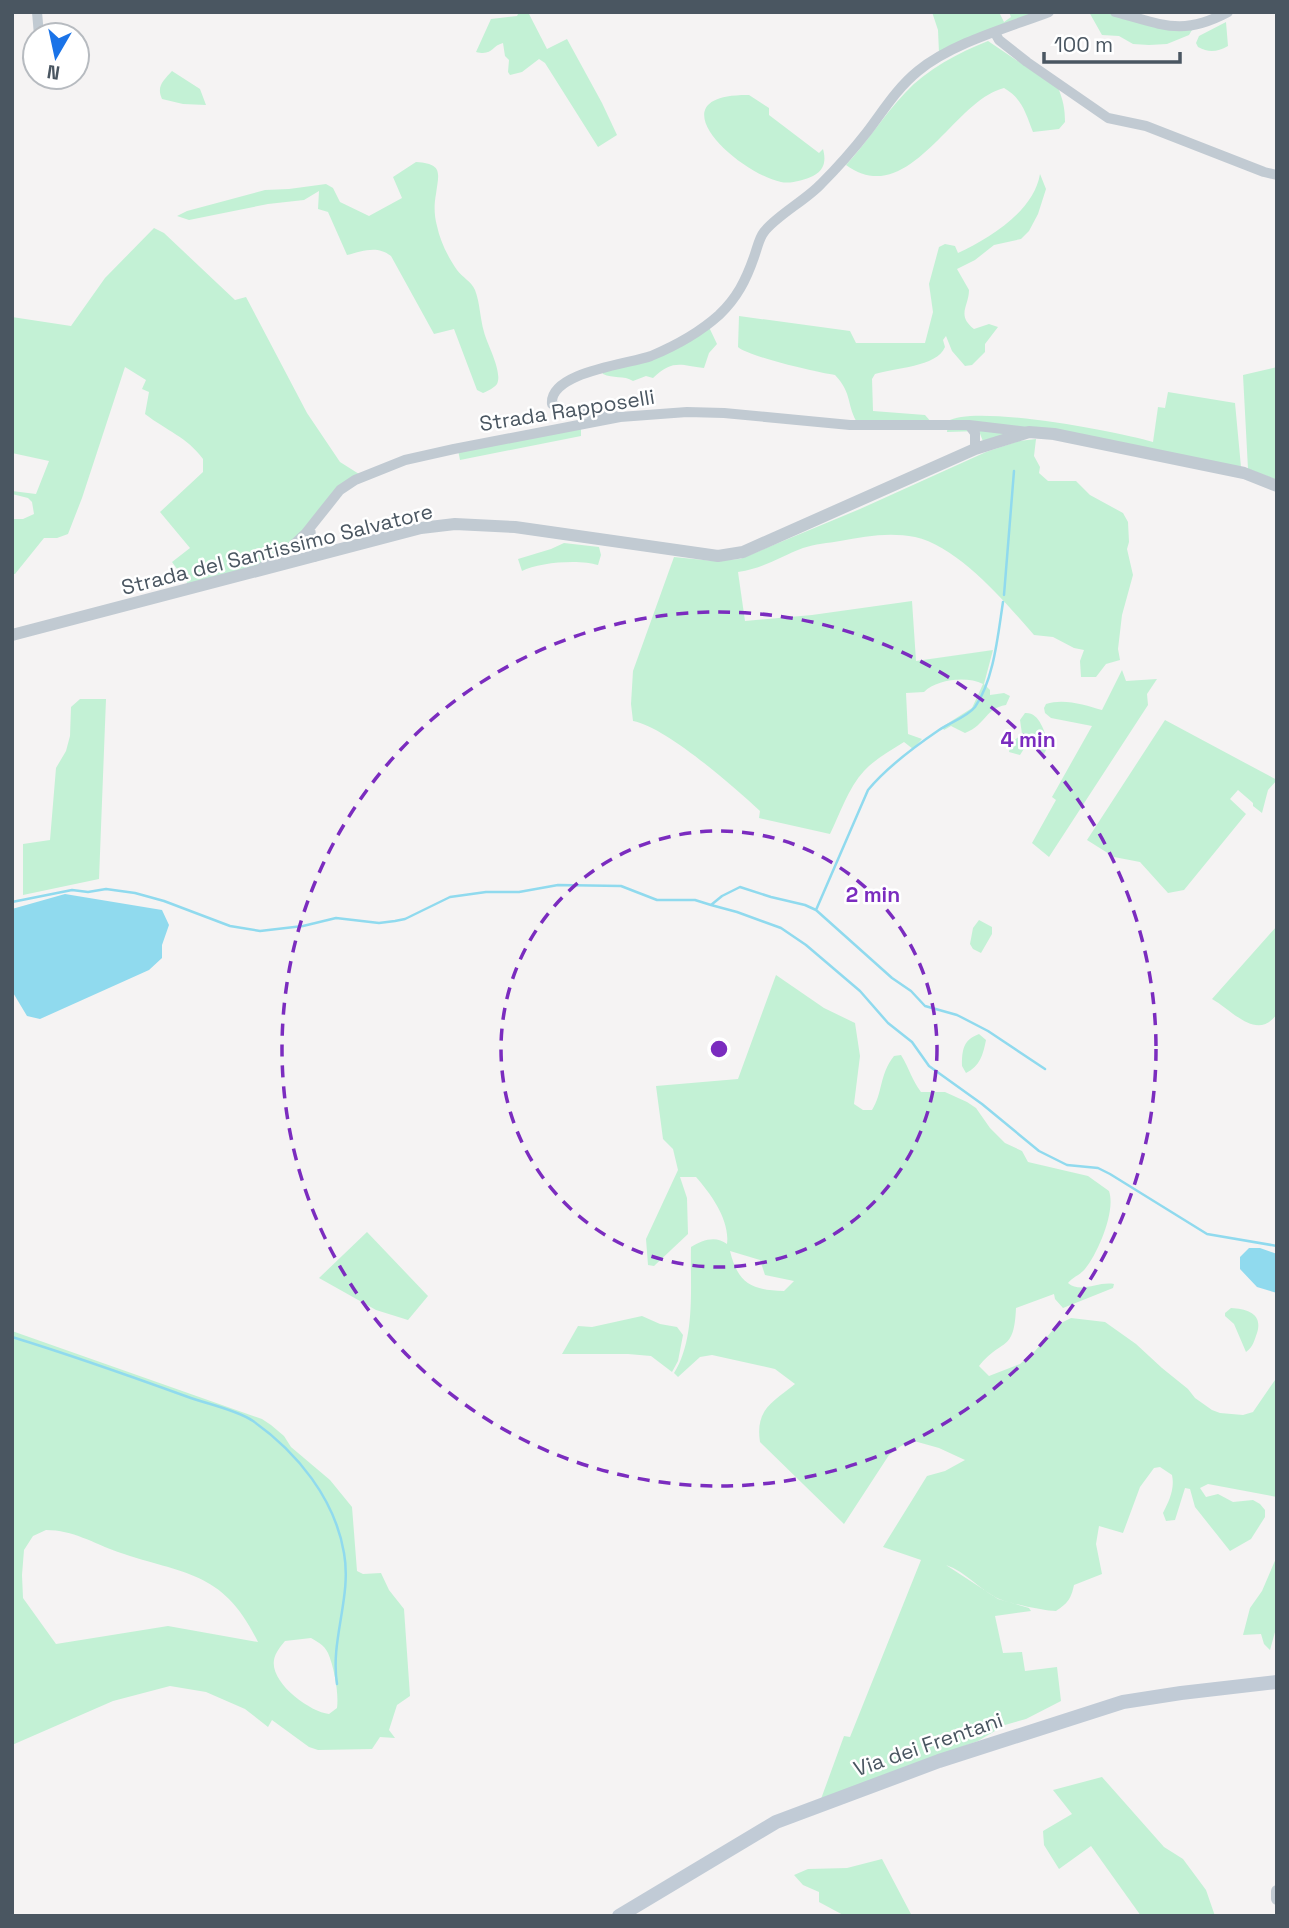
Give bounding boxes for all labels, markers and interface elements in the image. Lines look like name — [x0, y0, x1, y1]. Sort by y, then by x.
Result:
north arrow — [21, 21, 91, 91]
scale bar — [1044, 21, 1180, 65]
text: 100 m — [1054, 31, 1113, 58]
text: N — [45, 59, 62, 86]
street label: Strada Rapposelli — [477, 383, 657, 437]
street label: Strada del Santissimo Salvatore — [118, 497, 436, 601]
text: 4 min — [1000, 726, 1056, 753]
text: 2 min — [846, 881, 900, 908]
centre of rings — [707, 1037, 731, 1061]
street label: Via dei Frentani — [850, 1706, 1006, 1782]

